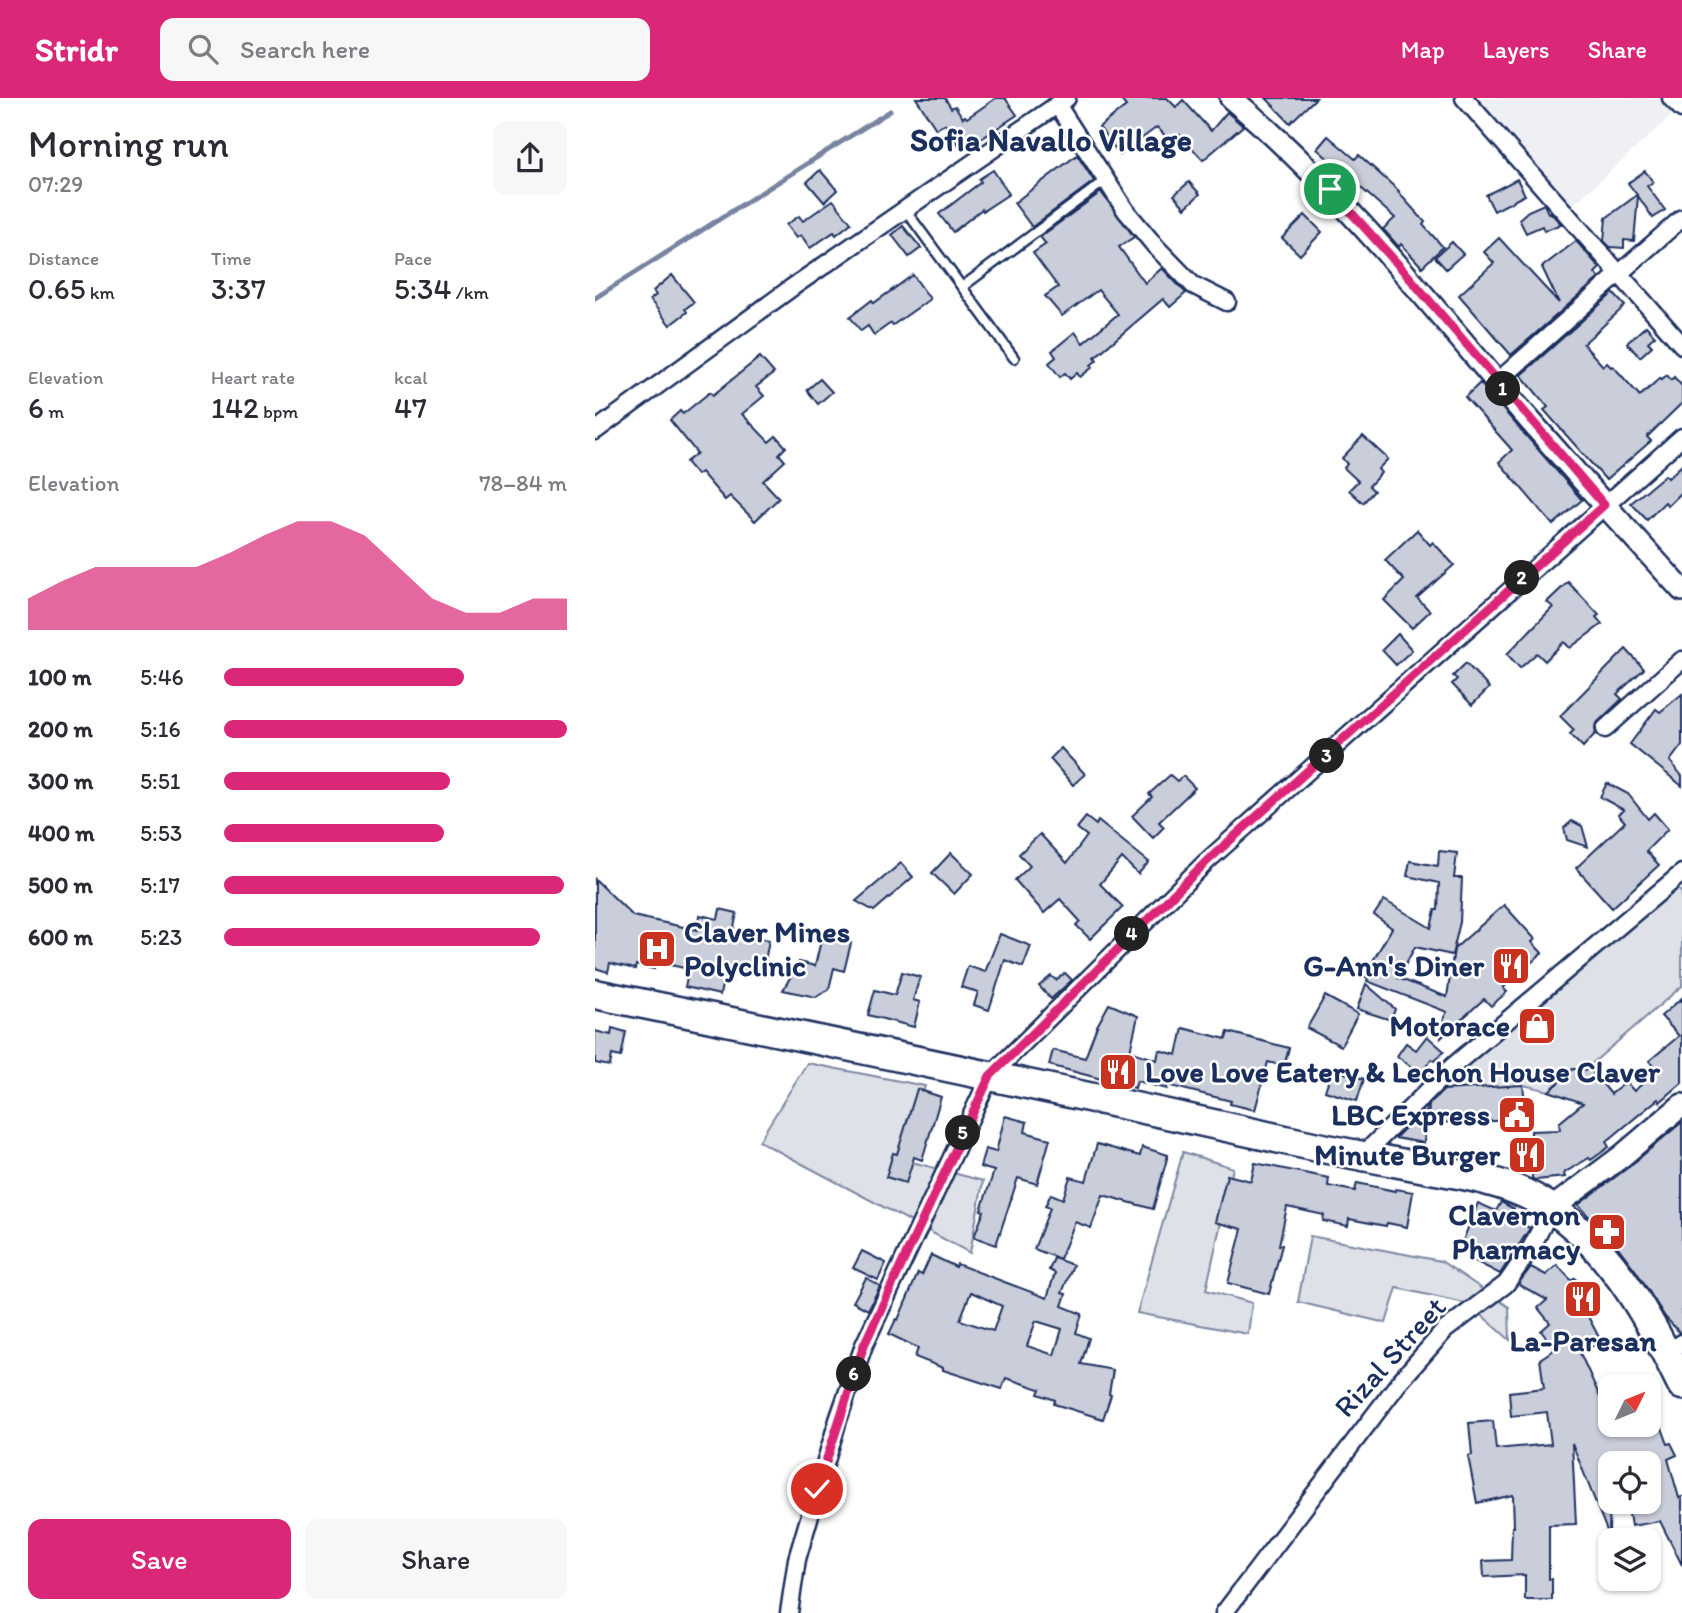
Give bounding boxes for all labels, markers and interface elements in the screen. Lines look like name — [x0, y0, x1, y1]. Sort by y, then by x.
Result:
search box — [160, 18, 650, 81]
text: Stridr — [35, 30, 118, 69]
icon: search — [184, 30, 222, 68]
text: Search here — [240, 33, 370, 65]
text: Map — [1401, 35, 1445, 64]
text: Layers — [1483, 35, 1550, 64]
text: Share — [1588, 35, 1647, 64]
text: Morning run — [28, 121, 229, 167]
button: share — [493, 121, 567, 195]
district label: Sofia Navallo Village — [910, 121, 1192, 159]
pin — [1300, 159, 1360, 219]
text: 07:29 — [28, 170, 83, 198]
icon: arrive — [1311, 170, 1349, 208]
text: Distance — [28, 247, 99, 270]
text: Time — [211, 247, 252, 270]
text: Pace — [394, 247, 432, 270]
text: 0.65 — [28, 270, 85, 307]
text: 3:37 — [211, 270, 266, 307]
text: 5:34 — [394, 270, 451, 307]
text: km — [85, 281, 115, 304]
text: /km — [451, 281, 489, 304]
text: Elevation — [28, 366, 104, 389]
text: Heart rate — [211, 366, 295, 389]
text: kcal — [394, 366, 428, 389]
pin: 1 — [1485, 372, 1521, 406]
text: 1 — [1498, 377, 1507, 400]
text: 6 — [28, 389, 44, 426]
text: 142 — [211, 389, 259, 426]
text: 47 — [394, 389, 427, 426]
text: m — [44, 400, 64, 423]
text: bpm — [259, 400, 298, 423]
text: Elevation — [28, 469, 119, 497]
text: 78–84 m — [479, 469, 567, 497]
pin: 2 — [1504, 560, 1539, 596]
text: 2 — [1517, 566, 1527, 589]
text: 100 m — [28, 663, 92, 691]
text: 5:46 — [140, 663, 184, 691]
text: 200 m — [28, 715, 93, 743]
text: 5:16 — [140, 715, 181, 743]
pin: 3 — [1309, 738, 1345, 774]
text: 3 — [1321, 744, 1332, 767]
text: 300 m — [28, 767, 93, 795]
text: 5:51 — [140, 767, 180, 795]
text: 400 m — [28, 819, 95, 847]
text: 5:53 — [140, 819, 182, 847]
text: 500 m — [28, 871, 93, 899]
text: 5:17 — [140, 871, 180, 899]
place label: Claver Mines Polyclinic — [684, 913, 850, 984]
pin: 4 — [1115, 916, 1149, 952]
text: 4 — [1126, 922, 1137, 945]
text: 600 m — [28, 923, 93, 951]
text: 5:23 — [140, 923, 182, 951]
hospital icon: Claver Mines Polyclinic — [636, 928, 678, 970]
restaurant icon: G-Ann's Diner — [1490, 945, 1532, 987]
place label: G-Ann's Diner — [1303, 947, 1485, 984]
shop icon: Motorace — [1516, 1005, 1558, 1047]
place label: Motorace — [1389, 1007, 1510, 1044]
restaurant icon: Love Love Eatery & Lechon House Claver — [1097, 1051, 1139, 1093]
place label: Love Love Eatery & Lechon House Claver — [1145, 1053, 1661, 1090]
public building icon: LBC Express — [1496, 1094, 1538, 1136]
place label: LBC Express — [1331, 1096, 1490, 1133]
pin: 5 — [945, 1116, 981, 1150]
text: 5 — [958, 1121, 967, 1144]
restaurant icon: Minute Burger — [1506, 1134, 1548, 1176]
place label: Minute Burger — [1314, 1136, 1501, 1173]
place label: Clavernon Pharmacy — [1448, 1196, 1581, 1267]
pharmacy icon: Clavernon Pharmacy — [1586, 1211, 1628, 1253]
restaurant icon: La-Paresan — [1562, 1278, 1604, 1320]
street label: Rizal Street — [1326, 1289, 1453, 1425]
place label: La-Paresan — [1509, 1322, 1657, 1359]
pin: 6 — [837, 1356, 871, 1392]
text: 6 — [848, 1362, 859, 1385]
north arrow — [1598, 1374, 1661, 1437]
map controls — [1598, 1374, 1661, 1591]
button: locate — [1598, 1451, 1661, 1514]
pin — [787, 1459, 847, 1519]
icon: check — [798, 1470, 836, 1508]
button: Save — [28, 1519, 291, 1599]
button: Share — [305, 1519, 567, 1599]
button: layers — [1598, 1528, 1661, 1591]

